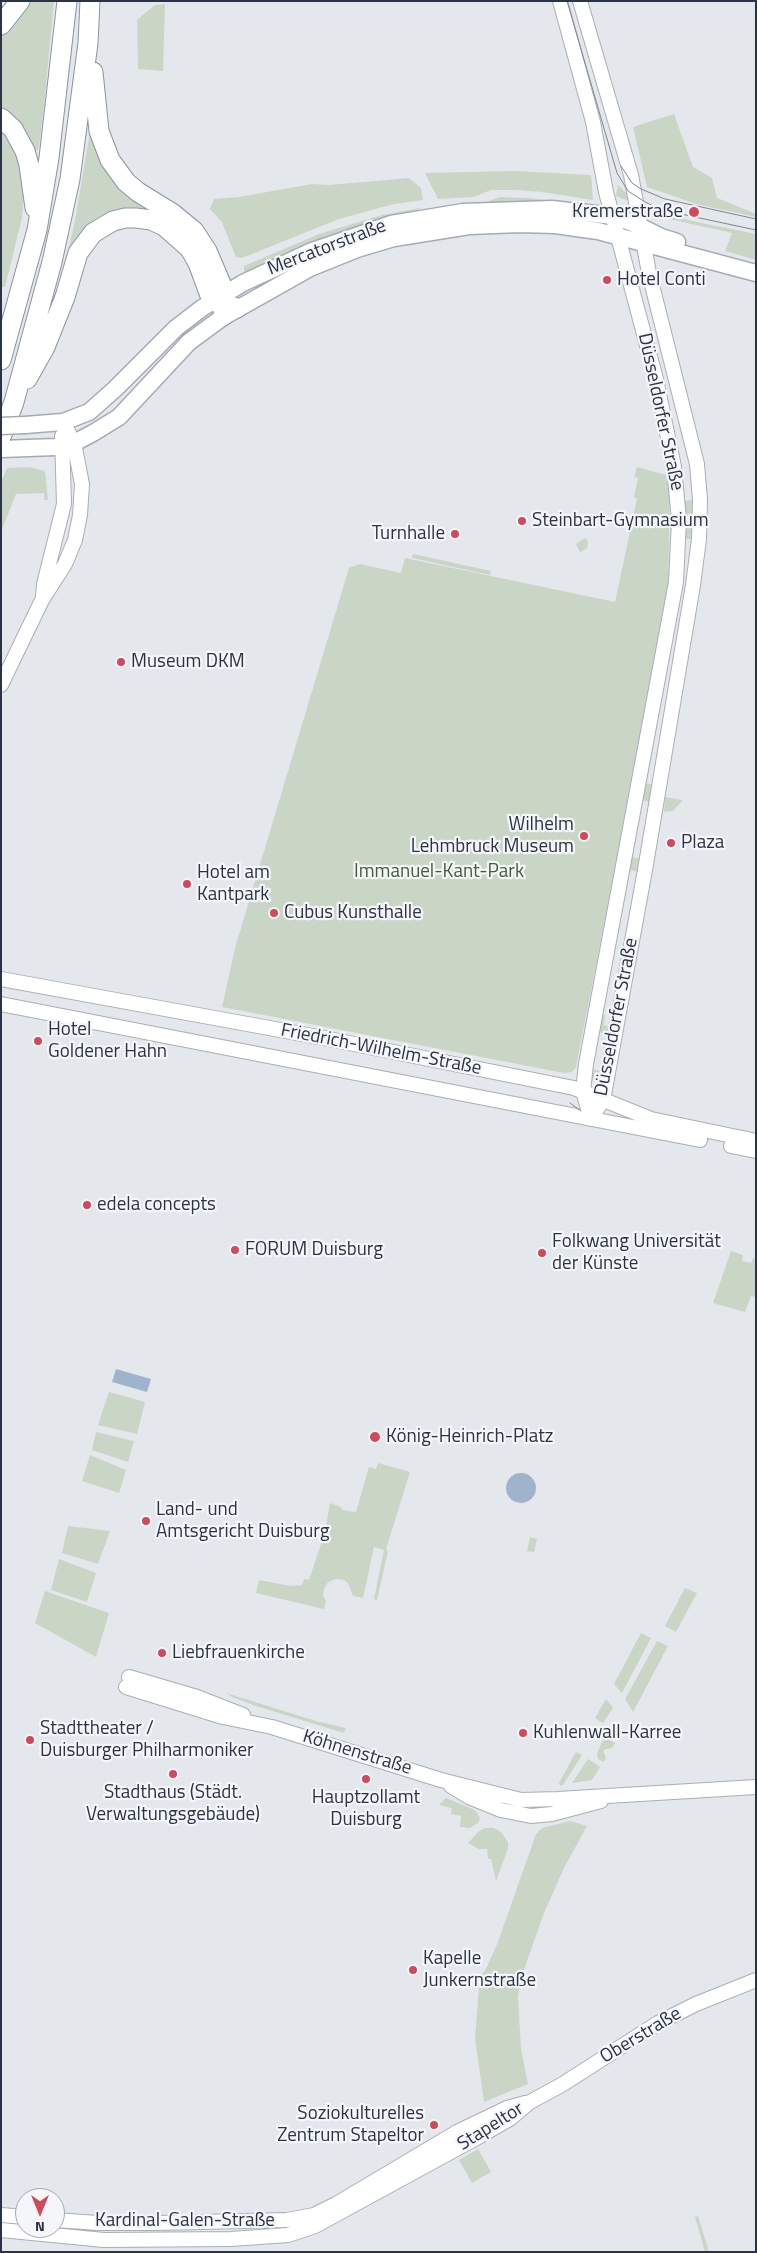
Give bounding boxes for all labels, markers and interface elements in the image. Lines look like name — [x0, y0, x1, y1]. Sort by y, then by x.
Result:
place label: Kremerstraße — [572, 201, 683, 223]
marker: Kremerstraße — [687, 205, 701, 219]
street label: Mercatorstraße — [265, 215, 389, 281]
place label: Hotel Conti — [617, 269, 706, 291]
marker: Hotel Conti — [601, 274, 613, 286]
street label: Düsseldorfer Straße — [632, 331, 688, 493]
place label: Steinbart-Gymnasium — [532, 510, 709, 532]
marker: Steinbart-Gymnasium — [516, 515, 528, 527]
place label: Turnhalle — [372, 523, 445, 545]
marker: Turnhalle — [449, 528, 461, 540]
place label: Museum DKM — [131, 651, 245, 673]
marker: Museum DKM — [115, 656, 127, 668]
place label: Wilhelm Lehmbruck Museum — [411, 814, 574, 858]
marker: Wilhelm Lehmbruck Museum — [578, 830, 590, 842]
place label: Plaza — [681, 832, 724, 854]
marker: Plaza — [665, 837, 677, 849]
park label: Immanuel-Kant-Park — [354, 861, 524, 883]
place label: Hotel am Kantpark — [197, 862, 270, 906]
marker: Hotel am Kantpark — [181, 878, 193, 890]
place label: Cubus Kunsthalle — [284, 902, 422, 924]
marker: Cubus Kunsthalle — [268, 907, 280, 919]
street label: Düsseldorfer Straße — [590, 936, 644, 1098]
place label: Hotel Goldener Hahn — [48, 1019, 167, 1063]
street label: Friedrich-Wilhelm-Straße — [279, 1019, 483, 1081]
marker: Hotel Goldener Hahn — [32, 1035, 44, 1047]
place label: edela concepts — [97, 1194, 216, 1216]
marker: edela concepts — [81, 1199, 93, 1211]
place label: Folkwang Universität der Künste — [552, 1231, 721, 1275]
place label: FORUM Duisburg — [245, 1239, 383, 1261]
marker: FORUM Duisburg — [229, 1244, 241, 1256]
marker: Folkwang Universität der Künste — [536, 1247, 548, 1259]
place label: König-Heinrich-Platz — [386, 1426, 554, 1448]
marker: König-Heinrich-Platz — [368, 1430, 382, 1444]
place label: Land- und Amtsgericht Duisburg — [156, 1499, 330, 1543]
marker: Land- und Amtsgericht Duisburg — [140, 1515, 152, 1527]
place label: Liebfrauenkirche — [172, 1642, 305, 1664]
marker: Liebfrauenkirche — [156, 1647, 168, 1659]
place label: Stadttheater / Duisburger Philharmoniker — [40, 1718, 254, 1762]
place label: Kuhlenwall-Karree — [533, 1722, 681, 1744]
street label: Köhnenstraße — [300, 1726, 414, 1780]
marker: Kuhlenwall-Karree — [517, 1727, 529, 1739]
marker: Stadttheater / Duisburger Philharmoniker — [24, 1734, 36, 1746]
marker: Stadthaus (Städt. Verwaltungsgebäude) — [167, 1768, 179, 1780]
marker: Hauptzollamt Duisburg — [360, 1773, 372, 1785]
place label: Stadthaus (Städt. Verwaltungsgebäude) — [86, 1782, 260, 1826]
place label: Hauptzollamt Duisburg — [312, 1787, 420, 1831]
place label: Kapelle Junkernstraße — [423, 1948, 536, 1992]
marker: Kapelle Junkernstraße — [407, 1964, 419, 1976]
street label: Oberstraße — [596, 2003, 686, 2069]
street label: Stapeltor — [454, 2098, 528, 2156]
place label: Soziokulturelles Zentrum Stapeltor — [277, 2103, 424, 2147]
marker: Soziokulturelles Zentrum Stapeltor — [428, 2119, 440, 2131]
north arrow — [15, 2188, 65, 2238]
street label: Kardinal-Galen-Straße — [95, 2210, 275, 2232]
text: N — [35, 2217, 45, 2238]

